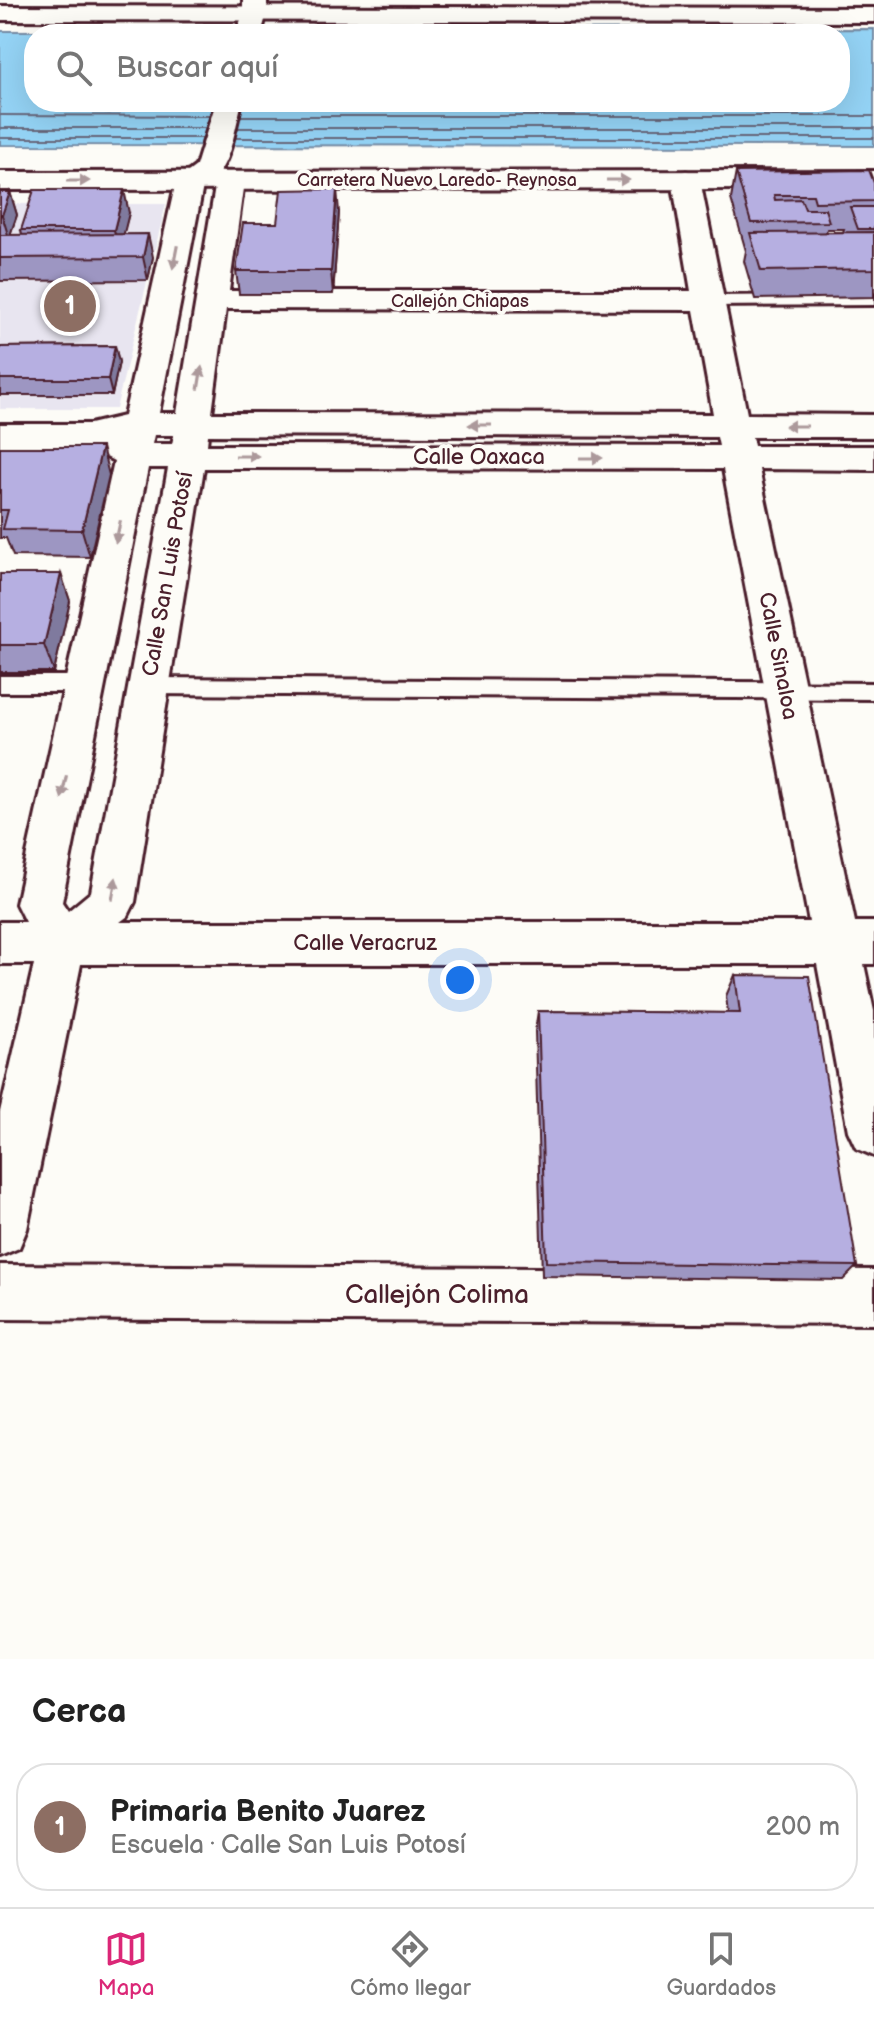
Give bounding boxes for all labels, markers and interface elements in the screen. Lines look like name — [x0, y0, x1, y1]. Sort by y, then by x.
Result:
search box — [24, 24, 850, 112]
icon: search — [52, 46, 96, 90]
text: Buscar aquí — [116, 50, 278, 86]
street label: Carretera Nuevo Laredo- Reynosa — [297, 170, 577, 191]
one-way arrow — [606, 174, 631, 186]
one-way arrow — [66, 175, 91, 187]
one-way arrow — [168, 245, 181, 270]
pin: 1 — [44, 276, 96, 336]
street label: Callejón Chiapas — [391, 291, 529, 312]
one-way arrow — [194, 365, 207, 390]
one-way arrow — [467, 419, 492, 431]
one-way arrow — [783, 420, 808, 432]
street label: Calle Oaxaca — [413, 444, 545, 471]
one-way arrow — [235, 449, 260, 462]
one-way arrow — [579, 452, 604, 464]
street label: Calle San Luis Potosí — [137, 469, 199, 678]
one-way arrow — [111, 520, 124, 545]
street label: Calle Sinaloa — [752, 590, 804, 722]
one-way arrow — [57, 774, 70, 799]
one-way arrow — [108, 876, 121, 901]
street label: Calle Veracruz — [293, 930, 437, 957]
your location — [440, 960, 480, 1000]
street label: Callejón Colima — [345, 1280, 529, 1311]
text: Cerca — [32, 1691, 127, 1732]
text: Primaria Benito Juarez — [110, 1794, 426, 1830]
text: 1 — [55, 1812, 65, 1843]
text: 200 m — [766, 1812, 840, 1843]
text: Escuela · Calle San Luis Potosí — [110, 1830, 466, 1861]
tab: Mapa — [98, 1927, 154, 2002]
tab: Cómo llegar — [350, 1927, 471, 2002]
tab: Guardados — [666, 1927, 776, 2002]

